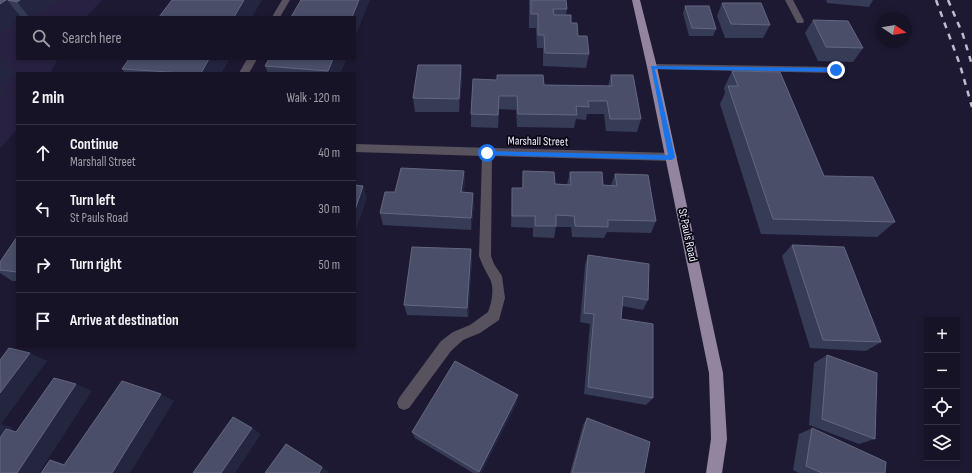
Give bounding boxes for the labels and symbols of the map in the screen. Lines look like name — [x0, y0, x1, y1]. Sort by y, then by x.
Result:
north arrow — [876, 12, 912, 48]
route end — [827, 61, 845, 79]
street label: Marshall Street — [507, 133, 569, 150]
route start — [478, 144, 496, 162]
street label: St Pauls Road — [675, 207, 700, 263]

